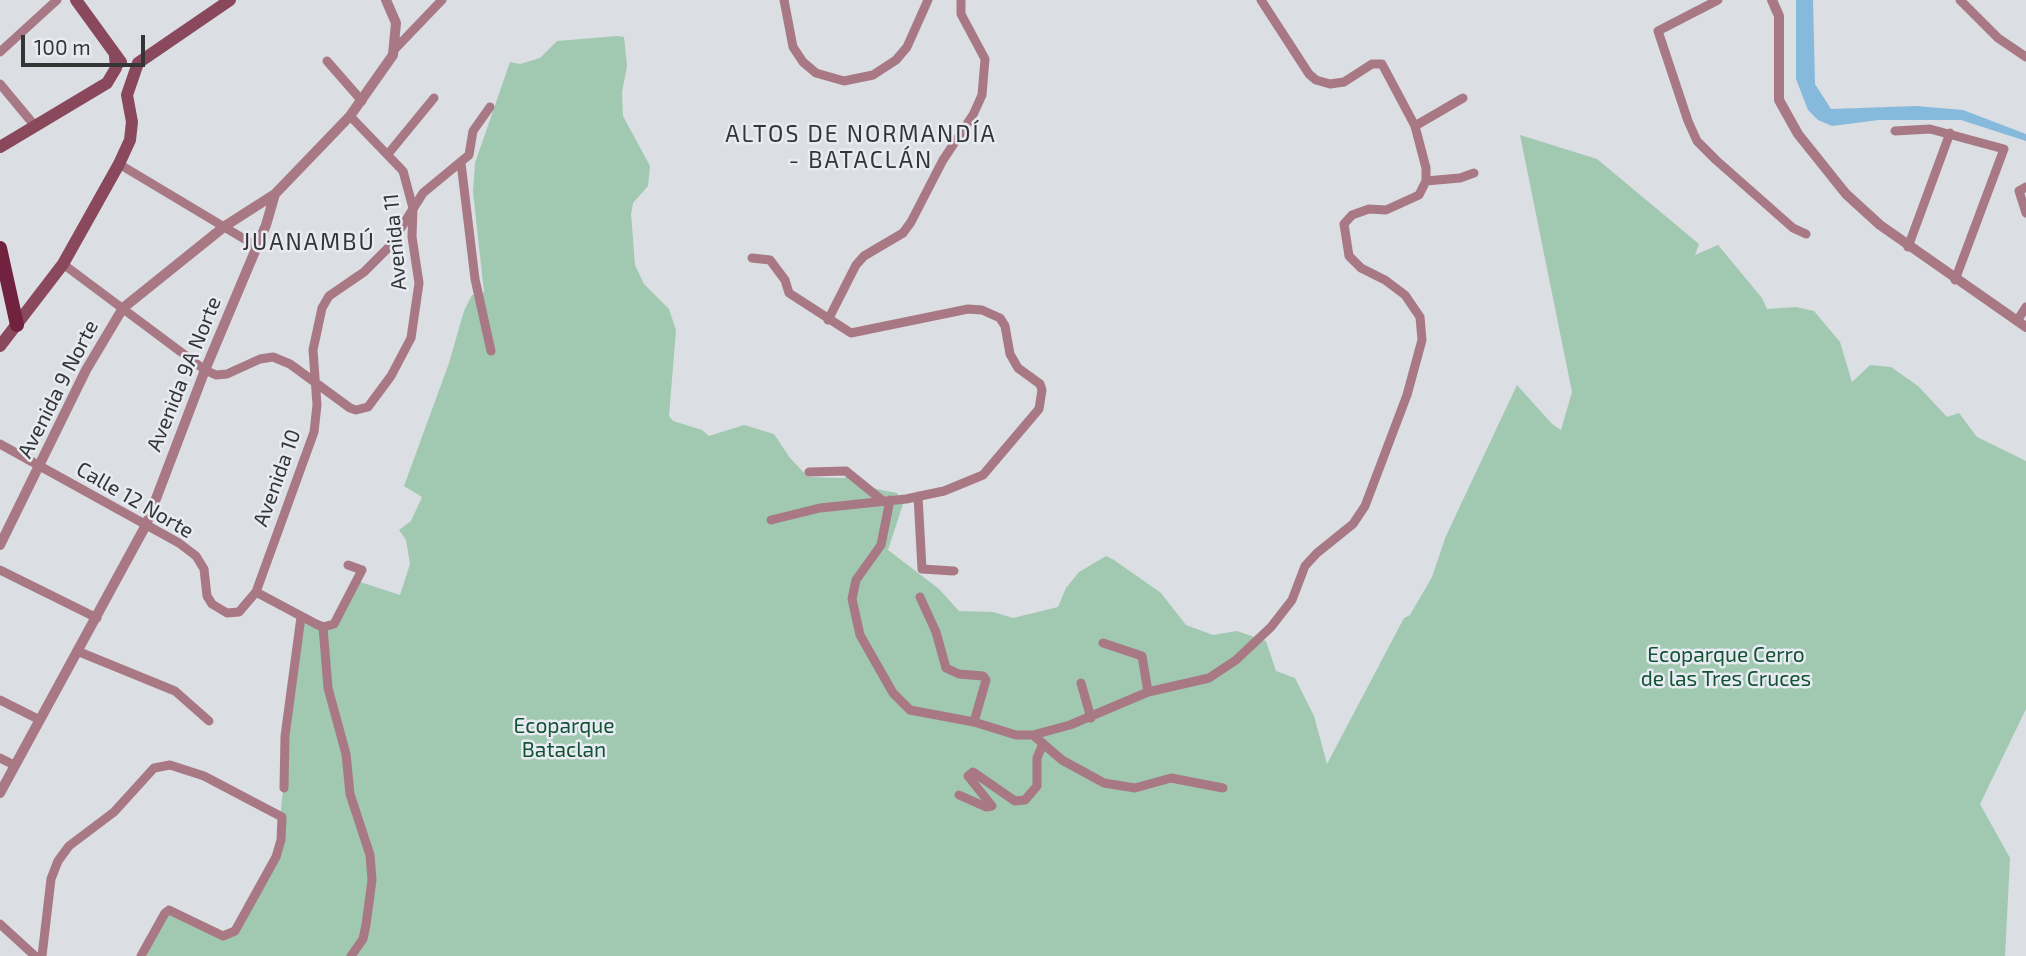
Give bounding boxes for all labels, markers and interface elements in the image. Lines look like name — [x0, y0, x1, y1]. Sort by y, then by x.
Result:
scale bar — [24, 21, 149, 65]
text: 100 m — [34, 34, 91, 59]
district label: ALTOS DE NORMANDÍA - BATACLÁN — [727, 120, 995, 174]
street label: Avenida 11 — [378, 192, 412, 292]
district label: JUANAMBÚ — [243, 228, 375, 256]
street label: Avenida 9A Norte — [141, 293, 227, 455]
street label: Avenida 9 Norte — [12, 316, 104, 462]
street label: Avenida 10 — [248, 426, 306, 530]
street label: Calle 12 Norte — [72, 456, 198, 544]
park label: Ecoparque Cerro de las Tres Cruces — [1641, 642, 1811, 692]
park label: Ecoparque Bataclan — [514, 713, 614, 763]

